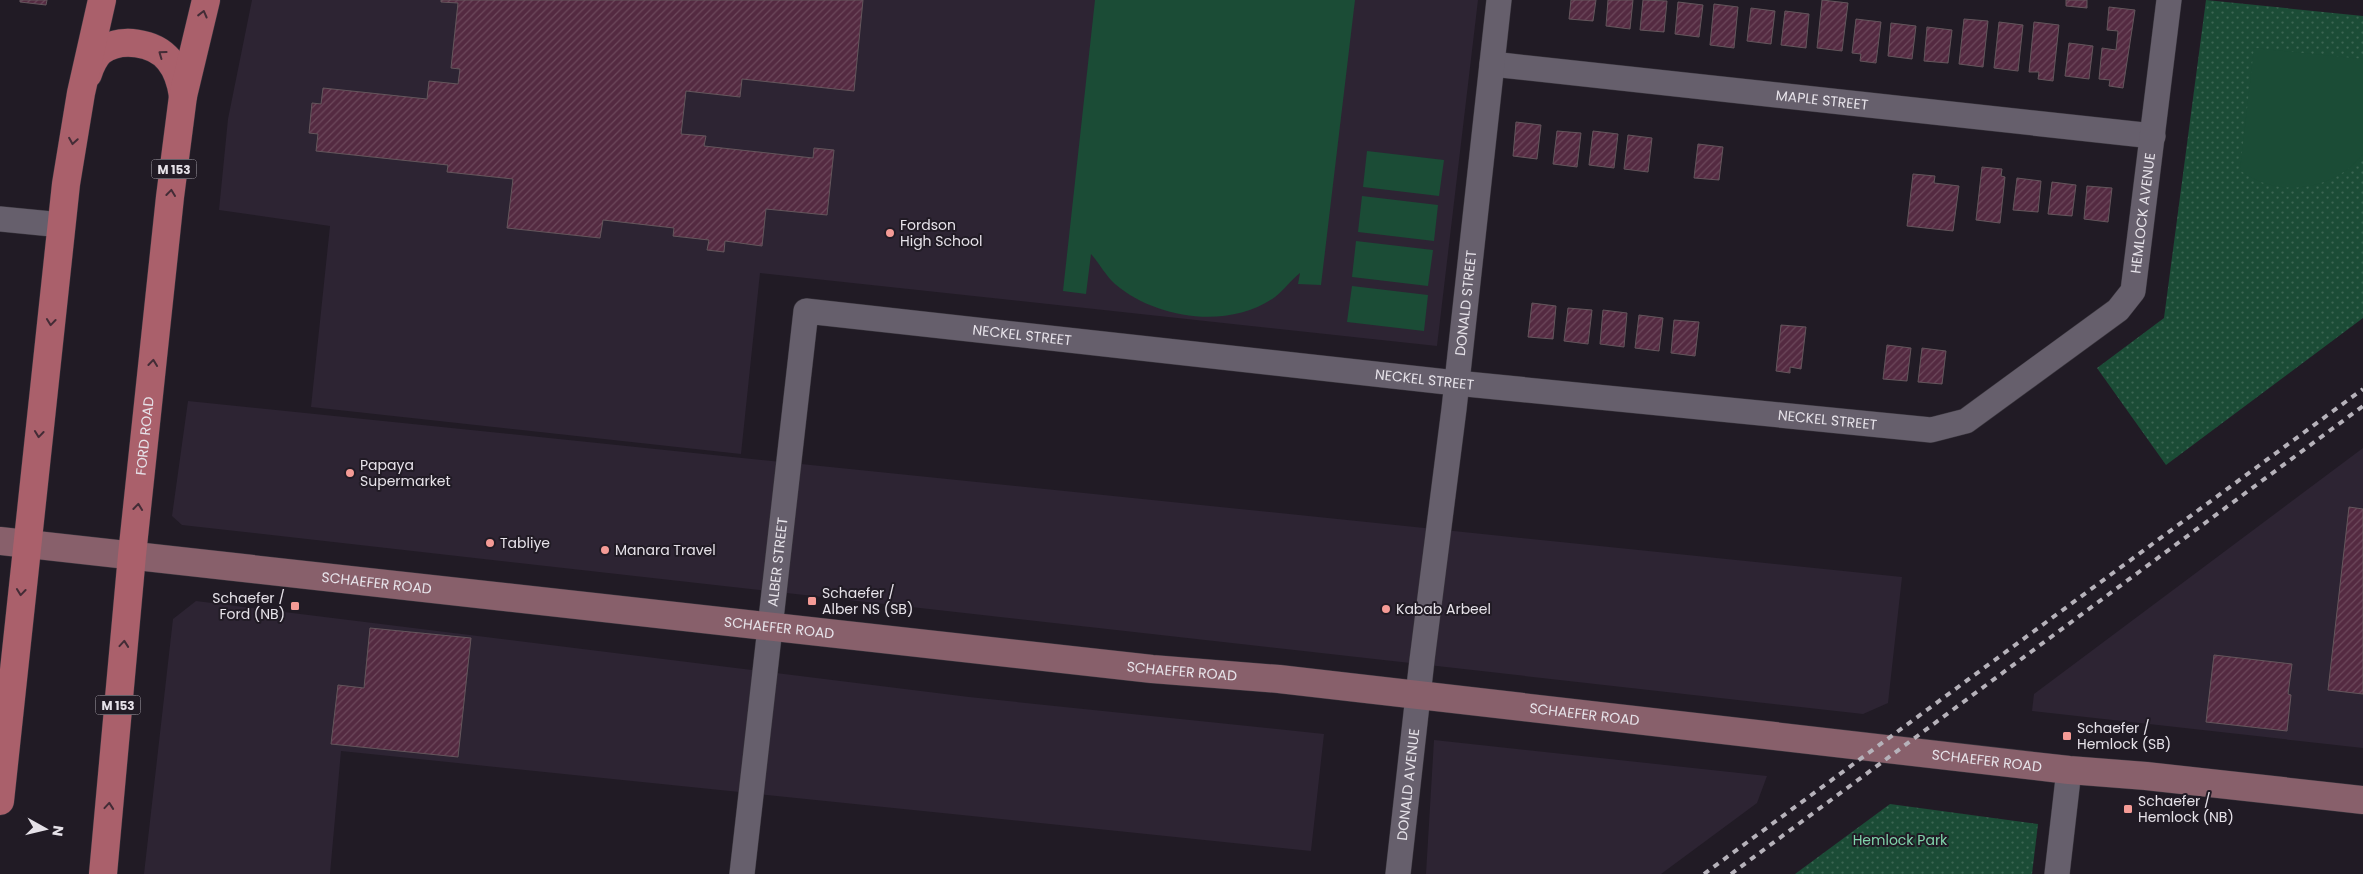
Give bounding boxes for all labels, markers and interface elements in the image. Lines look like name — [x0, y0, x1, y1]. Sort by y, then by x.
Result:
one-way arrow — [197, 10, 208, 19]
one-way arrow — [158, 51, 168, 60]
street label: MAPLE STREET — [1775, 85, 1870, 115]
one-way arrow — [68, 137, 79, 145]
street label: HEMLOCK AVENUE — [2125, 152, 2160, 275]
road number: M 153 — [152, 160, 196, 178]
one-way arrow — [165, 189, 175, 197]
place label: Fordson High School — [900, 215, 982, 251]
marker: Fordson High School — [884, 227, 896, 239]
street label: DONALD STREET — [1450, 249, 1481, 357]
one-way arrow — [46, 318, 57, 326]
street label: NECKEL STREET — [972, 320, 1073, 350]
one-way arrow — [147, 358, 158, 366]
street label: NECKEL STREET — [1374, 364, 1475, 395]
street label: FORD ROAD — [131, 395, 159, 476]
street label: NECKEL STREET — [1777, 405, 1878, 435]
one-way arrow — [34, 431, 45, 439]
place label: Papaya Supermarket — [360, 455, 451, 491]
marker: Papaya Supermarket — [344, 467, 356, 479]
one-way arrow — [132, 502, 143, 510]
street label: ALBER STREET — [762, 516, 793, 608]
place label: Tabliye — [500, 533, 550, 553]
marker: Tabliye — [484, 537, 496, 549]
place label: Manara Travel — [615, 540, 716, 560]
marker: Manara Travel — [599, 544, 611, 556]
street label: SCHAEFER ROAD — [321, 567, 433, 599]
place label: Schaefer / Alber NS (SB) — [822, 583, 913, 619]
one-way arrow — [16, 588, 27, 596]
place label: Schaefer / Ford (NB) — [212, 588, 285, 624]
marker: Schaefer / Alber NS (SB) — [806, 595, 818, 607]
place label: Kabab Arbeel — [1396, 599, 1491, 619]
marker: Schaefer / Ford (NB) — [289, 600, 301, 612]
marker: Kabab Arbeel — [1380, 603, 1392, 615]
street label: SCHAEFER ROAD — [723, 612, 835, 644]
one-way arrow — [118, 640, 129, 648]
street label: SCHAEFER ROAD — [1126, 656, 1238, 686]
road number: M 153 — [96, 696, 140, 714]
street label: SCHAEFER ROAD — [1528, 698, 1641, 730]
place label: Schaefer / Hemlock (SB) — [2077, 718, 2171, 754]
street label: DONALD AVENUE — [1392, 728, 1424, 842]
marker: Schaefer / Hemlock (SB) — [2061, 730, 2073, 742]
street label: SCHAEFER ROAD — [1931, 744, 2043, 777]
place label: Schaefer / Hemlock (NB) — [2138, 791, 2234, 827]
one-way arrow — [103, 801, 114, 809]
marker: Schaefer / Hemlock (NB) — [2122, 803, 2134, 815]
north arrow — [20, 804, 70, 854]
text: N — [47, 824, 69, 837]
park label: Hemlock Park — [1853, 830, 1948, 850]

